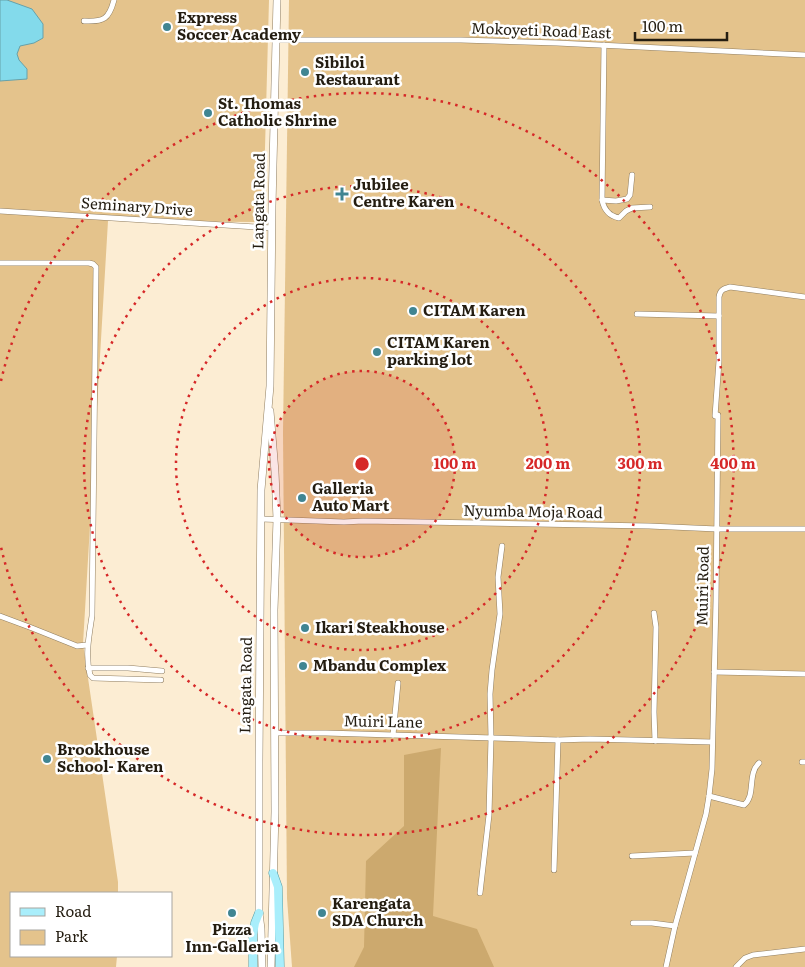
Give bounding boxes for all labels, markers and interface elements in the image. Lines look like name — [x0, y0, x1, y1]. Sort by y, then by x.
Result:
place label: Express Soccer Academy — [177, 5, 302, 45]
scale bar — [635, 10, 728, 42]
text: 100 m — [642, 14, 683, 37]
street label: Mokoyeti Road East — [471, 16, 612, 43]
marker: Express Soccer Academy — [161, 21, 173, 33]
place label: Sibiloi Restaurant — [315, 50, 400, 90]
marker: Sibiloi Restaurant — [299, 66, 311, 78]
place label: St. Thomas Catholic Shrine — [218, 91, 337, 131]
marker: St. Thomas Catholic Shrine — [202, 107, 214, 119]
street label: Langata Road — [245, 152, 270, 250]
place label: Jubilee Centre Karen — [353, 172, 455, 212]
marker: Jubilee Centre Karen — [335, 187, 349, 201]
street label: Seminary Drive — [80, 190, 194, 221]
place label: CITAM Karen — [423, 298, 526, 321]
marker: CITAM Karen — [407, 305, 419, 317]
place label: CITAM Karen parking lot — [387, 330, 490, 370]
marker: CITAM Karen parking lot — [371, 346, 383, 358]
text: 100 m — [434, 451, 476, 474]
text: 200 m — [526, 451, 570, 474]
text: 300 m — [618, 451, 662, 474]
text: 400 m — [710, 451, 756, 474]
centre of rings — [353, 455, 371, 473]
place label: Galleria Auto Mart — [312, 476, 390, 516]
marker: Galleria Auto Mart — [296, 492, 308, 504]
street label: Nyumba Moja Road — [463, 498, 603, 523]
street label: Muiri Road — [689, 546, 714, 626]
place label: Ikari Steakhouse — [315, 615, 445, 638]
marker: Ikari Steakhouse — [299, 622, 311, 634]
street label: Langata Road — [232, 636, 257, 734]
place label: Mbandu Complex — [313, 653, 446, 676]
marker: Mbandu Complex — [297, 660, 309, 672]
street label: Muiri Lane — [343, 708, 423, 733]
place label: Brookhouse School- Karen — [57, 737, 164, 777]
marker: Brookhouse School- Karen — [41, 753, 53, 765]
place label: Karengata SDA Church — [332, 891, 424, 931]
legend — [10, 892, 172, 957]
text: Road — [55, 899, 91, 922]
marker: Pizza Inn-Galleria — [226, 907, 238, 919]
marker: Karengata SDA Church — [316, 907, 328, 919]
place label: Pizza Inn-Galleria — [185, 917, 279, 957]
text: Park — [55, 924, 89, 947]

